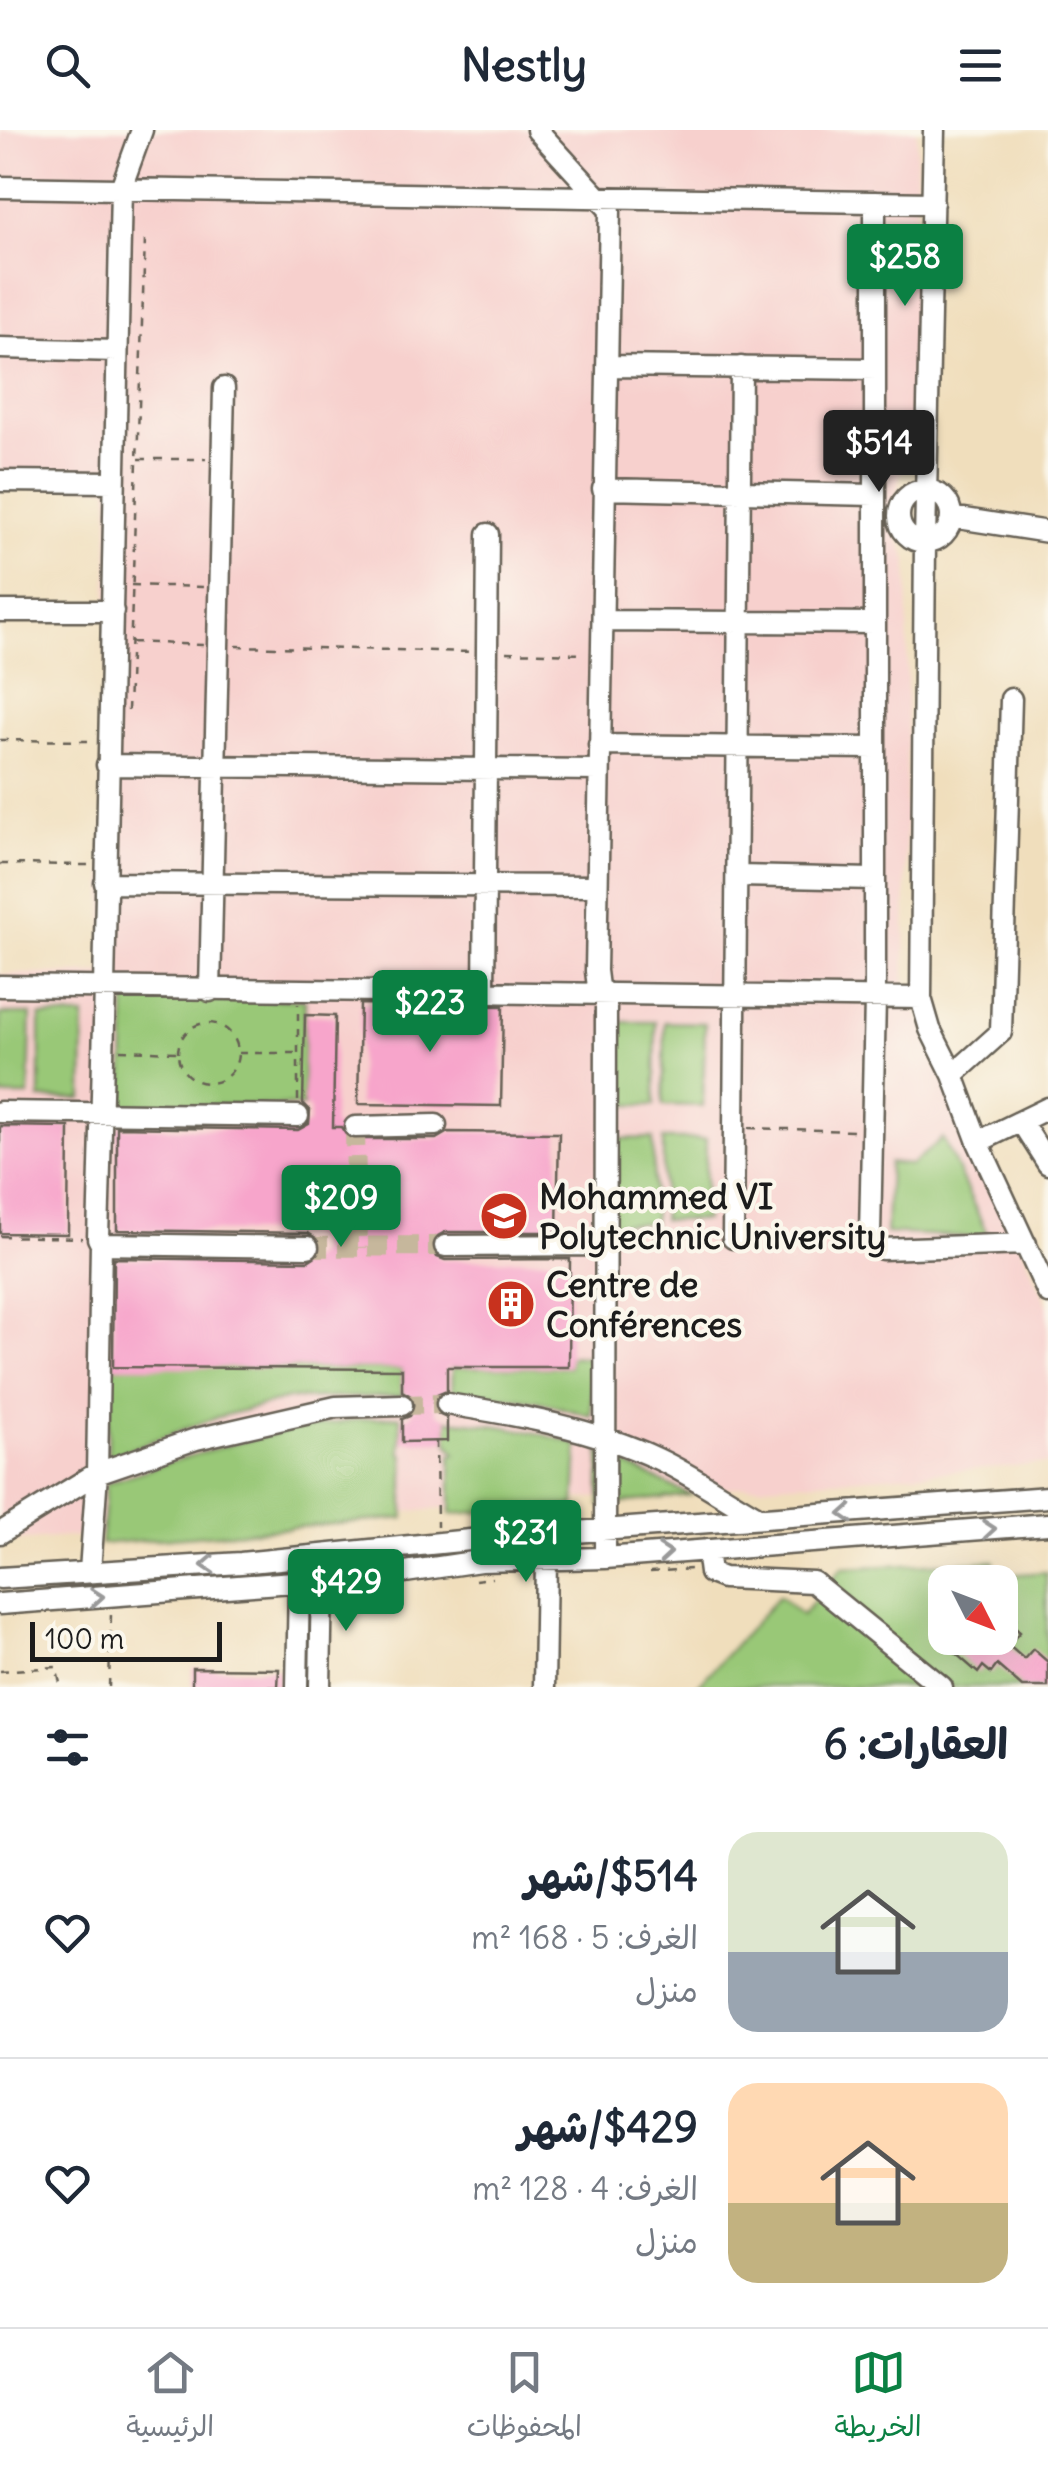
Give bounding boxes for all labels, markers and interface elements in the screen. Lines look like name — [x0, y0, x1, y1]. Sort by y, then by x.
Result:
text: Nestly — [461, 37, 587, 93]
icon: search — [40, 38, 95, 93]
icon: menu — [953, 38, 1008, 93]
pin: $258 — [846, 224, 964, 309]
text: $258 — [869, 236, 941, 277]
pin: $514 — [820, 410, 938, 495]
text: $514 — [845, 422, 913, 463]
pin: $223 — [371, 970, 489, 1055]
text: $223 — [395, 982, 465, 1023]
pin: $209 — [282, 1165, 400, 1250]
place label: Mohammed VI Polytechnic University — [539, 1174, 886, 1258]
text: $209 — [304, 1177, 378, 1218]
school or university icon: Mohammed VI Polytechnic University — [478, 1190, 530, 1242]
place label: Centre de Conférences — [546, 1262, 742, 1346]
building icon: Centre de Conférences — [485, 1278, 537, 1330]
pin: $231 — [467, 1500, 585, 1585]
one-way arrow — [838, 1502, 854, 1524]
text: $231 — [493, 1512, 559, 1553]
one-way arrow — [982, 1518, 998, 1540]
one-way arrow — [658, 1542, 674, 1564]
pin: $429 — [287, 1549, 405, 1634]
one-way arrow — [200, 1554, 216, 1575]
text: $429 — [310, 1561, 382, 1602]
north arrow — [928, 1565, 1018, 1655]
map controls — [928, 1565, 1018, 1655]
one-way arrow — [90, 1586, 106, 1608]
scale bar — [30, 1617, 222, 1662]
text: 100 m — [45, 1621, 124, 1657]
text: العقارات: 6 — [824, 1718, 1008, 1770]
icon: filters — [40, 1720, 95, 1775]
text: $514/شهر — [525, 1850, 698, 1902]
icon: home — [808, 1872, 928, 1992]
icon: heart — [40, 1905, 95, 1960]
text: الغرف: 5 · 168 m² — [471, 1917, 698, 1958]
text: منزل — [635, 1970, 698, 2011]
text: $429/شهر — [518, 2101, 698, 2153]
icon: home — [808, 2123, 928, 2243]
icon: heart — [40, 2156, 95, 2211]
text: الغرف: 4 · 128 m² — [472, 2168, 698, 2209]
text: منزل — [635, 2221, 698, 2262]
tab: الرئيسية — [126, 2345, 214, 2451]
tab: المحفوظات — [467, 2345, 582, 2451]
tab: الخريطة — [834, 2345, 922, 2451]

